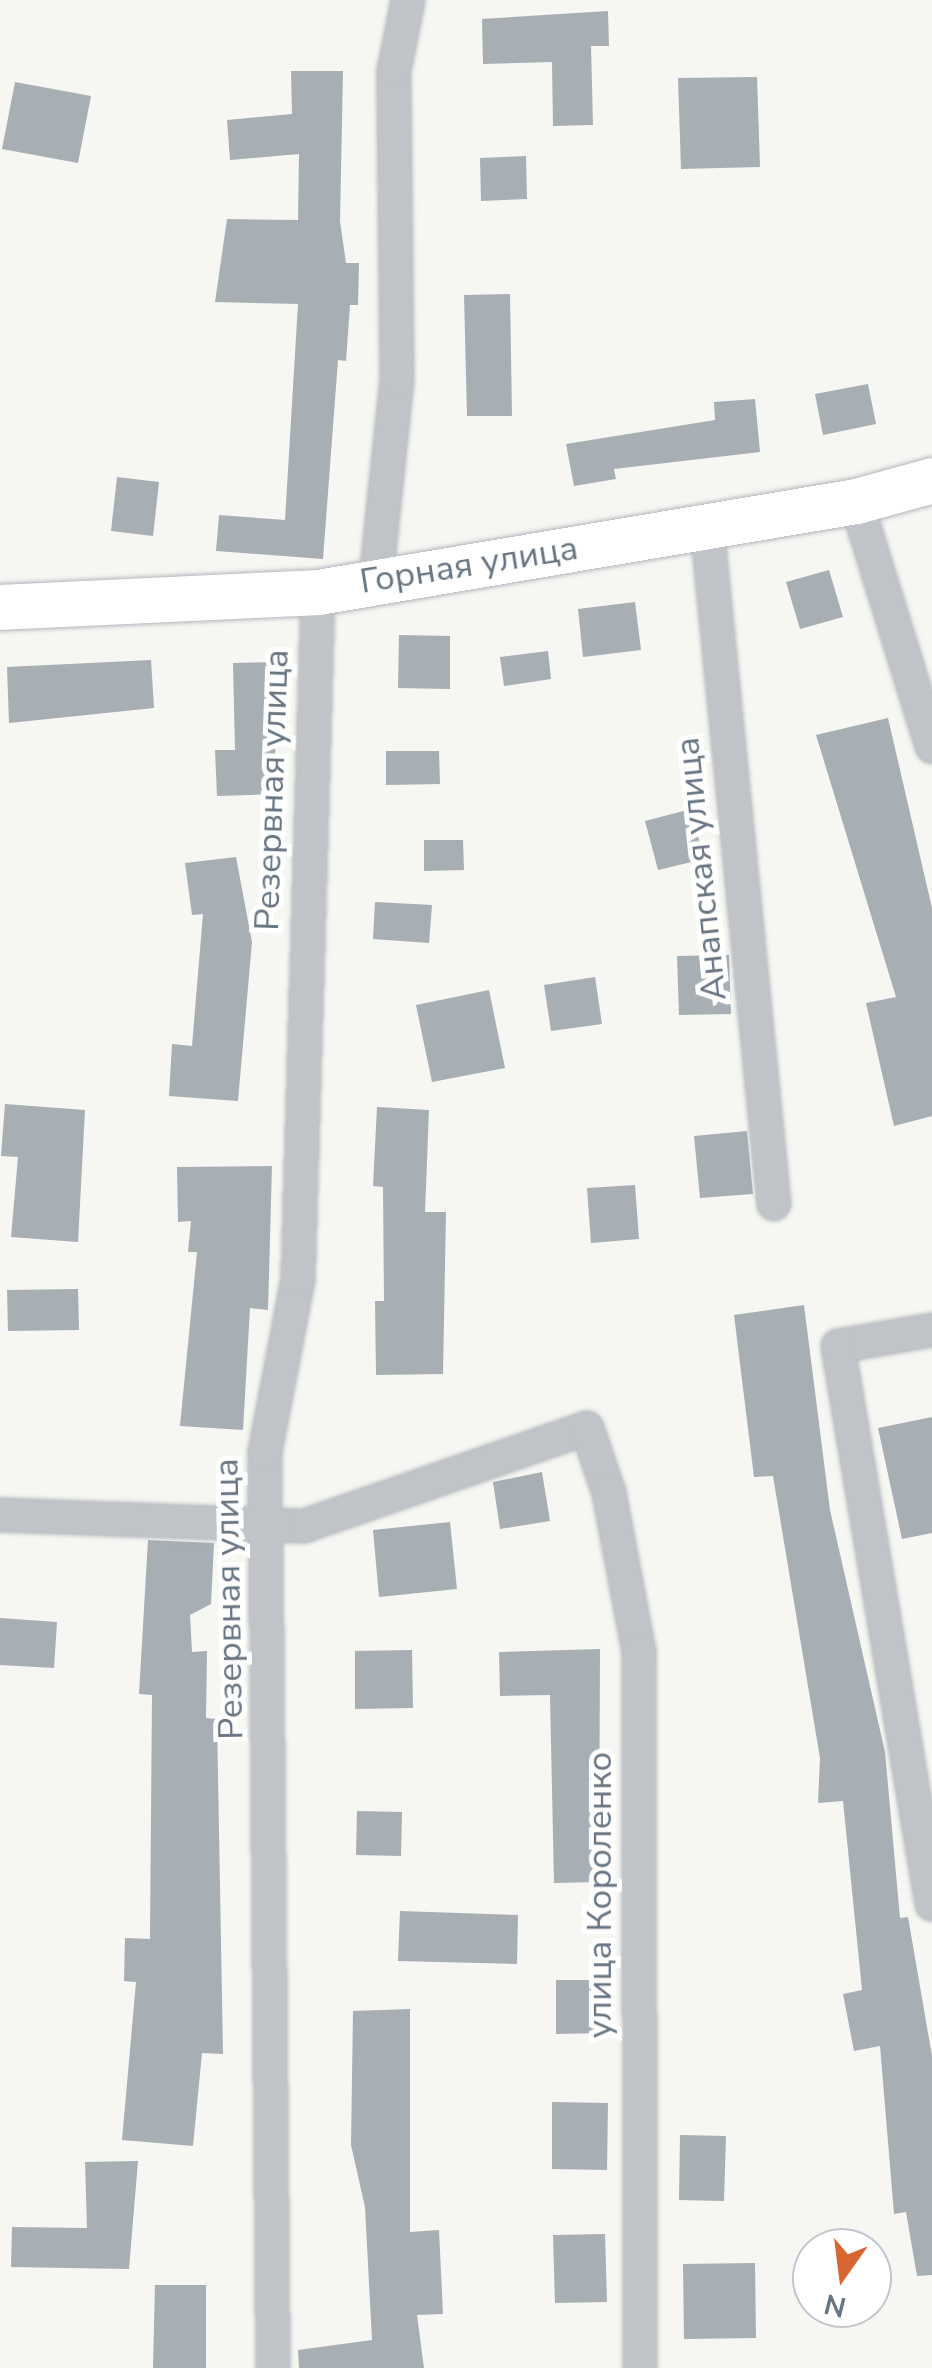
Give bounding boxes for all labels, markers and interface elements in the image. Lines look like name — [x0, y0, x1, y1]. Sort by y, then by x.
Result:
street label: Горная улица — [357, 527, 581, 603]
street label: Резервная улица — [246, 649, 298, 931]
street label: Анапская улица — [666, 735, 736, 1003]
street label: Резервная улица — [206, 1458, 252, 1740]
street label: улица Короленко — [579, 1752, 621, 2038]
north arrow — [792, 2228, 892, 2328]
text: N — [820, 2284, 850, 2326]

